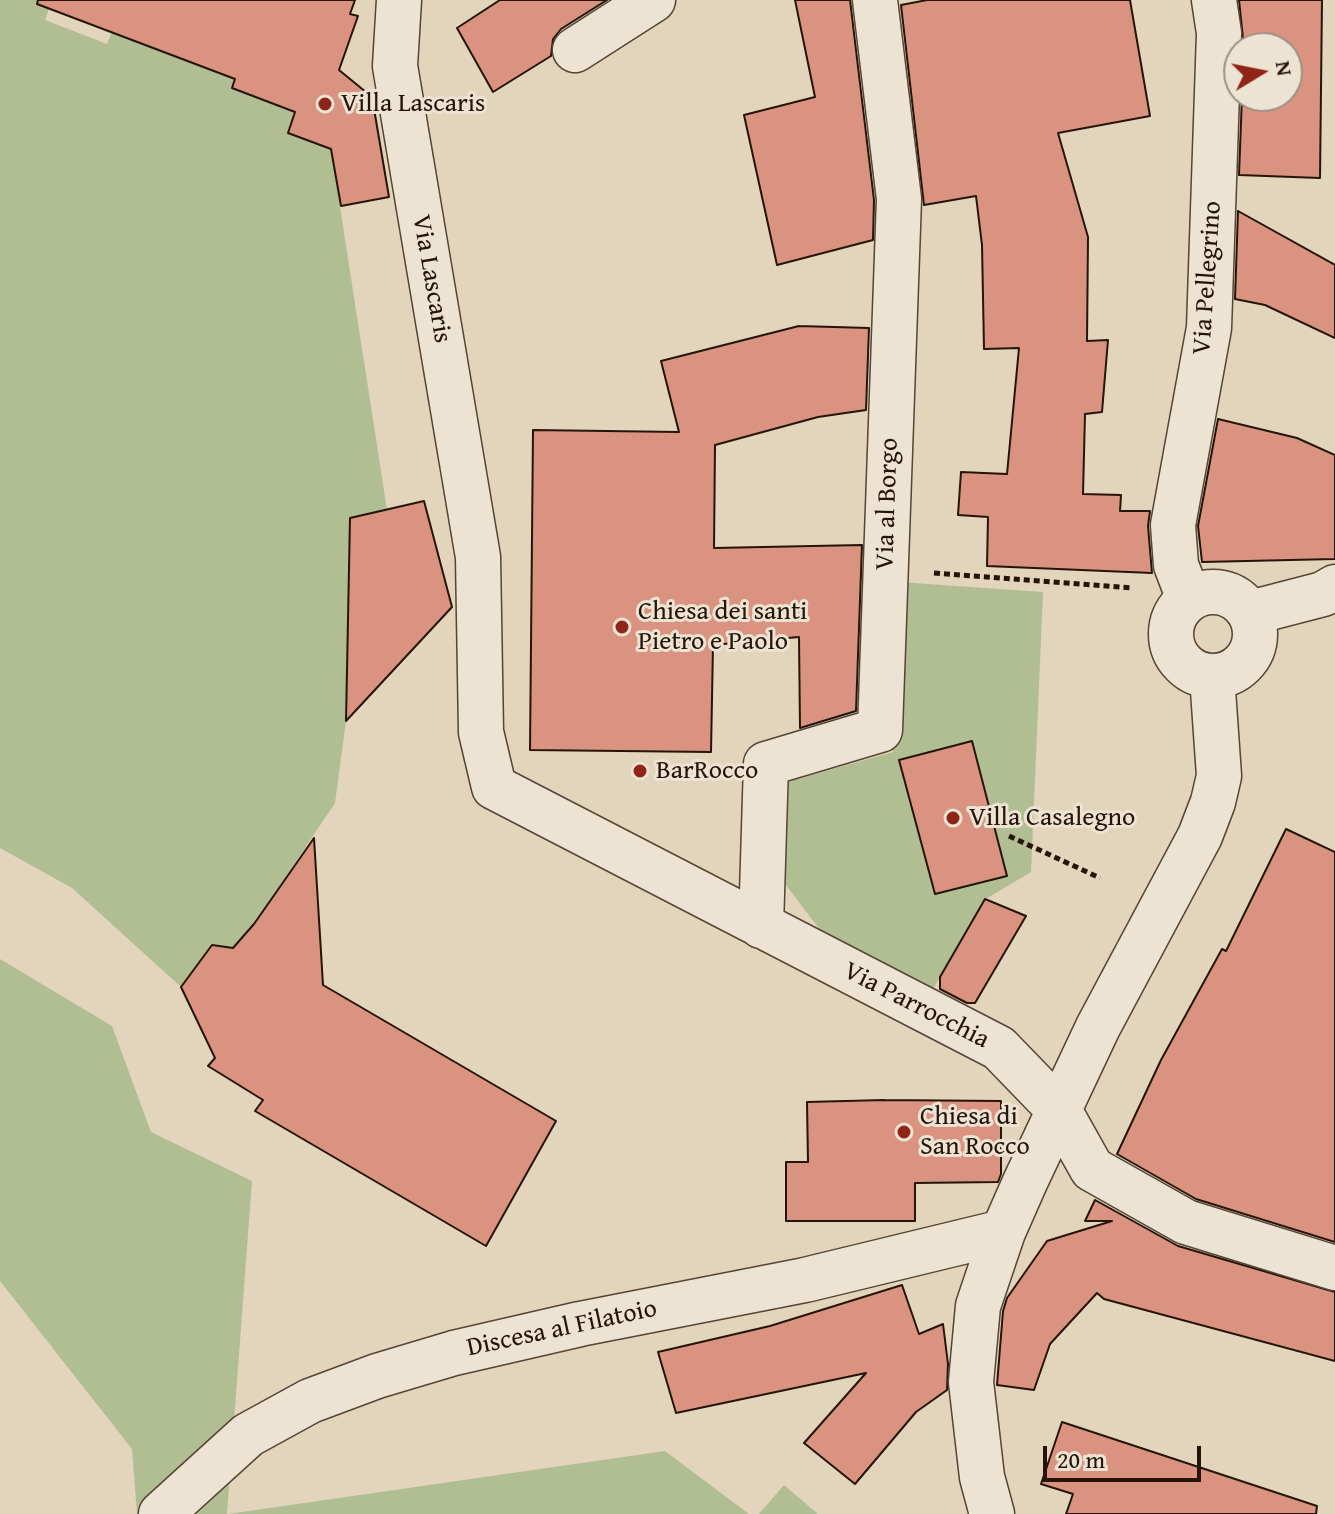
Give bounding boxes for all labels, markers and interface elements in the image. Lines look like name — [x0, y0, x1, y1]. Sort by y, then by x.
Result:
north arrow — [1223, 32, 1303, 112]
text: N — [1268, 58, 1302, 78]
place label: Villa Lascaris — [341, 88, 485, 120]
marker: Villa Lascaris — [316, 95, 334, 113]
street label: Via Pellegrino — [1187, 200, 1229, 356]
street label: Via Lascaris — [404, 212, 458, 346]
street label: Via al Borgo — [870, 437, 906, 571]
place label: Chiesa dei santi Pietro e Paolo — [638, 596, 807, 658]
marker: Chiesa dei santi Pietro e Paolo — [613, 618, 631, 636]
place label: BarRocco — [656, 755, 758, 787]
marker: BarRocco — [631, 762, 649, 780]
place label: Villa Casalegno — [969, 802, 1135, 834]
marker: Villa Casalegno — [944, 809, 962, 827]
street label: Via Parrocchia — [838, 956, 994, 1056]
place label: Chiesa di San Rocco — [920, 1101, 1030, 1162]
marker: Chiesa di San Rocco — [895, 1123, 913, 1141]
street label: Discesa al Filatoio — [464, 1294, 660, 1364]
scale bar — [1047, 1430, 1205, 1480]
text: 20 m — [1057, 1442, 1105, 1477]

